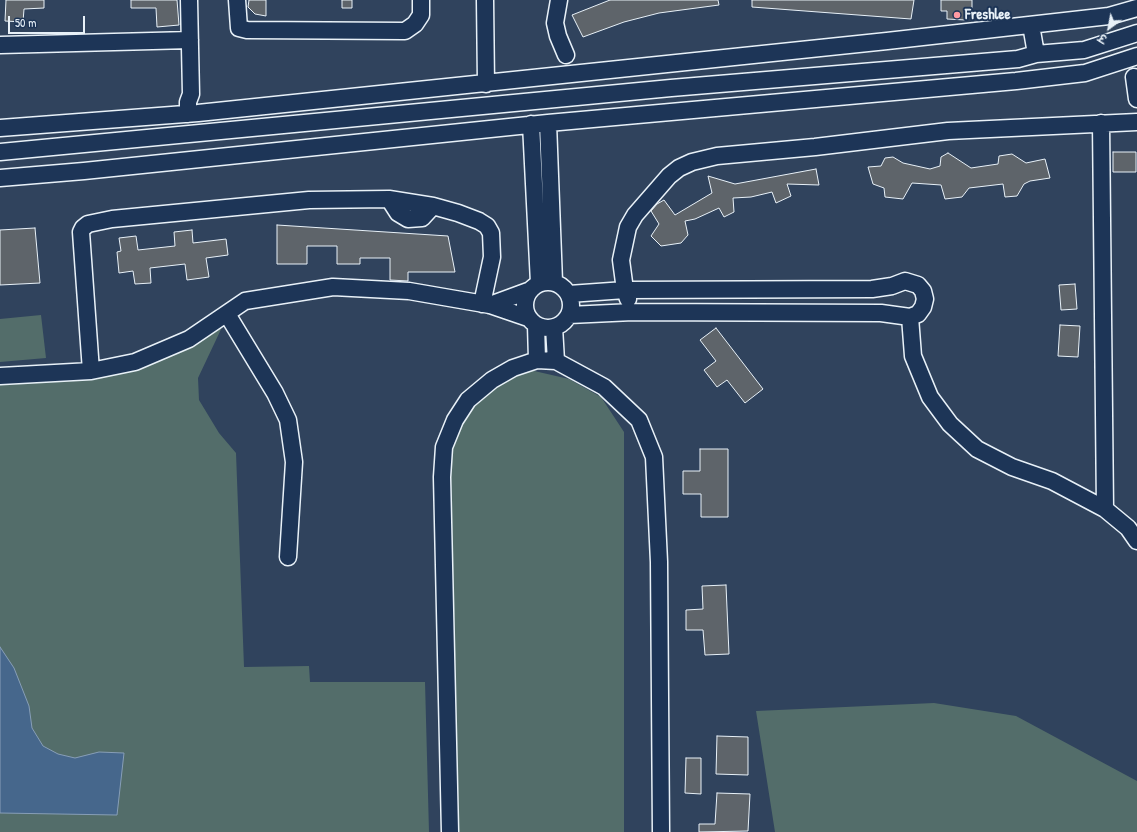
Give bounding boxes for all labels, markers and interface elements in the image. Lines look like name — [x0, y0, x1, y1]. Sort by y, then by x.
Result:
place label: Freshlee — [965, 6, 1010, 24]
scale bar — [10, 8, 87, 34]
north arrow — [1089, 8, 1129, 48]
marker: Freshlee — [952, 10, 962, 20]
text: 50 m — [15, 14, 36, 31]
text: उ — [1096, 30, 1109, 46]

